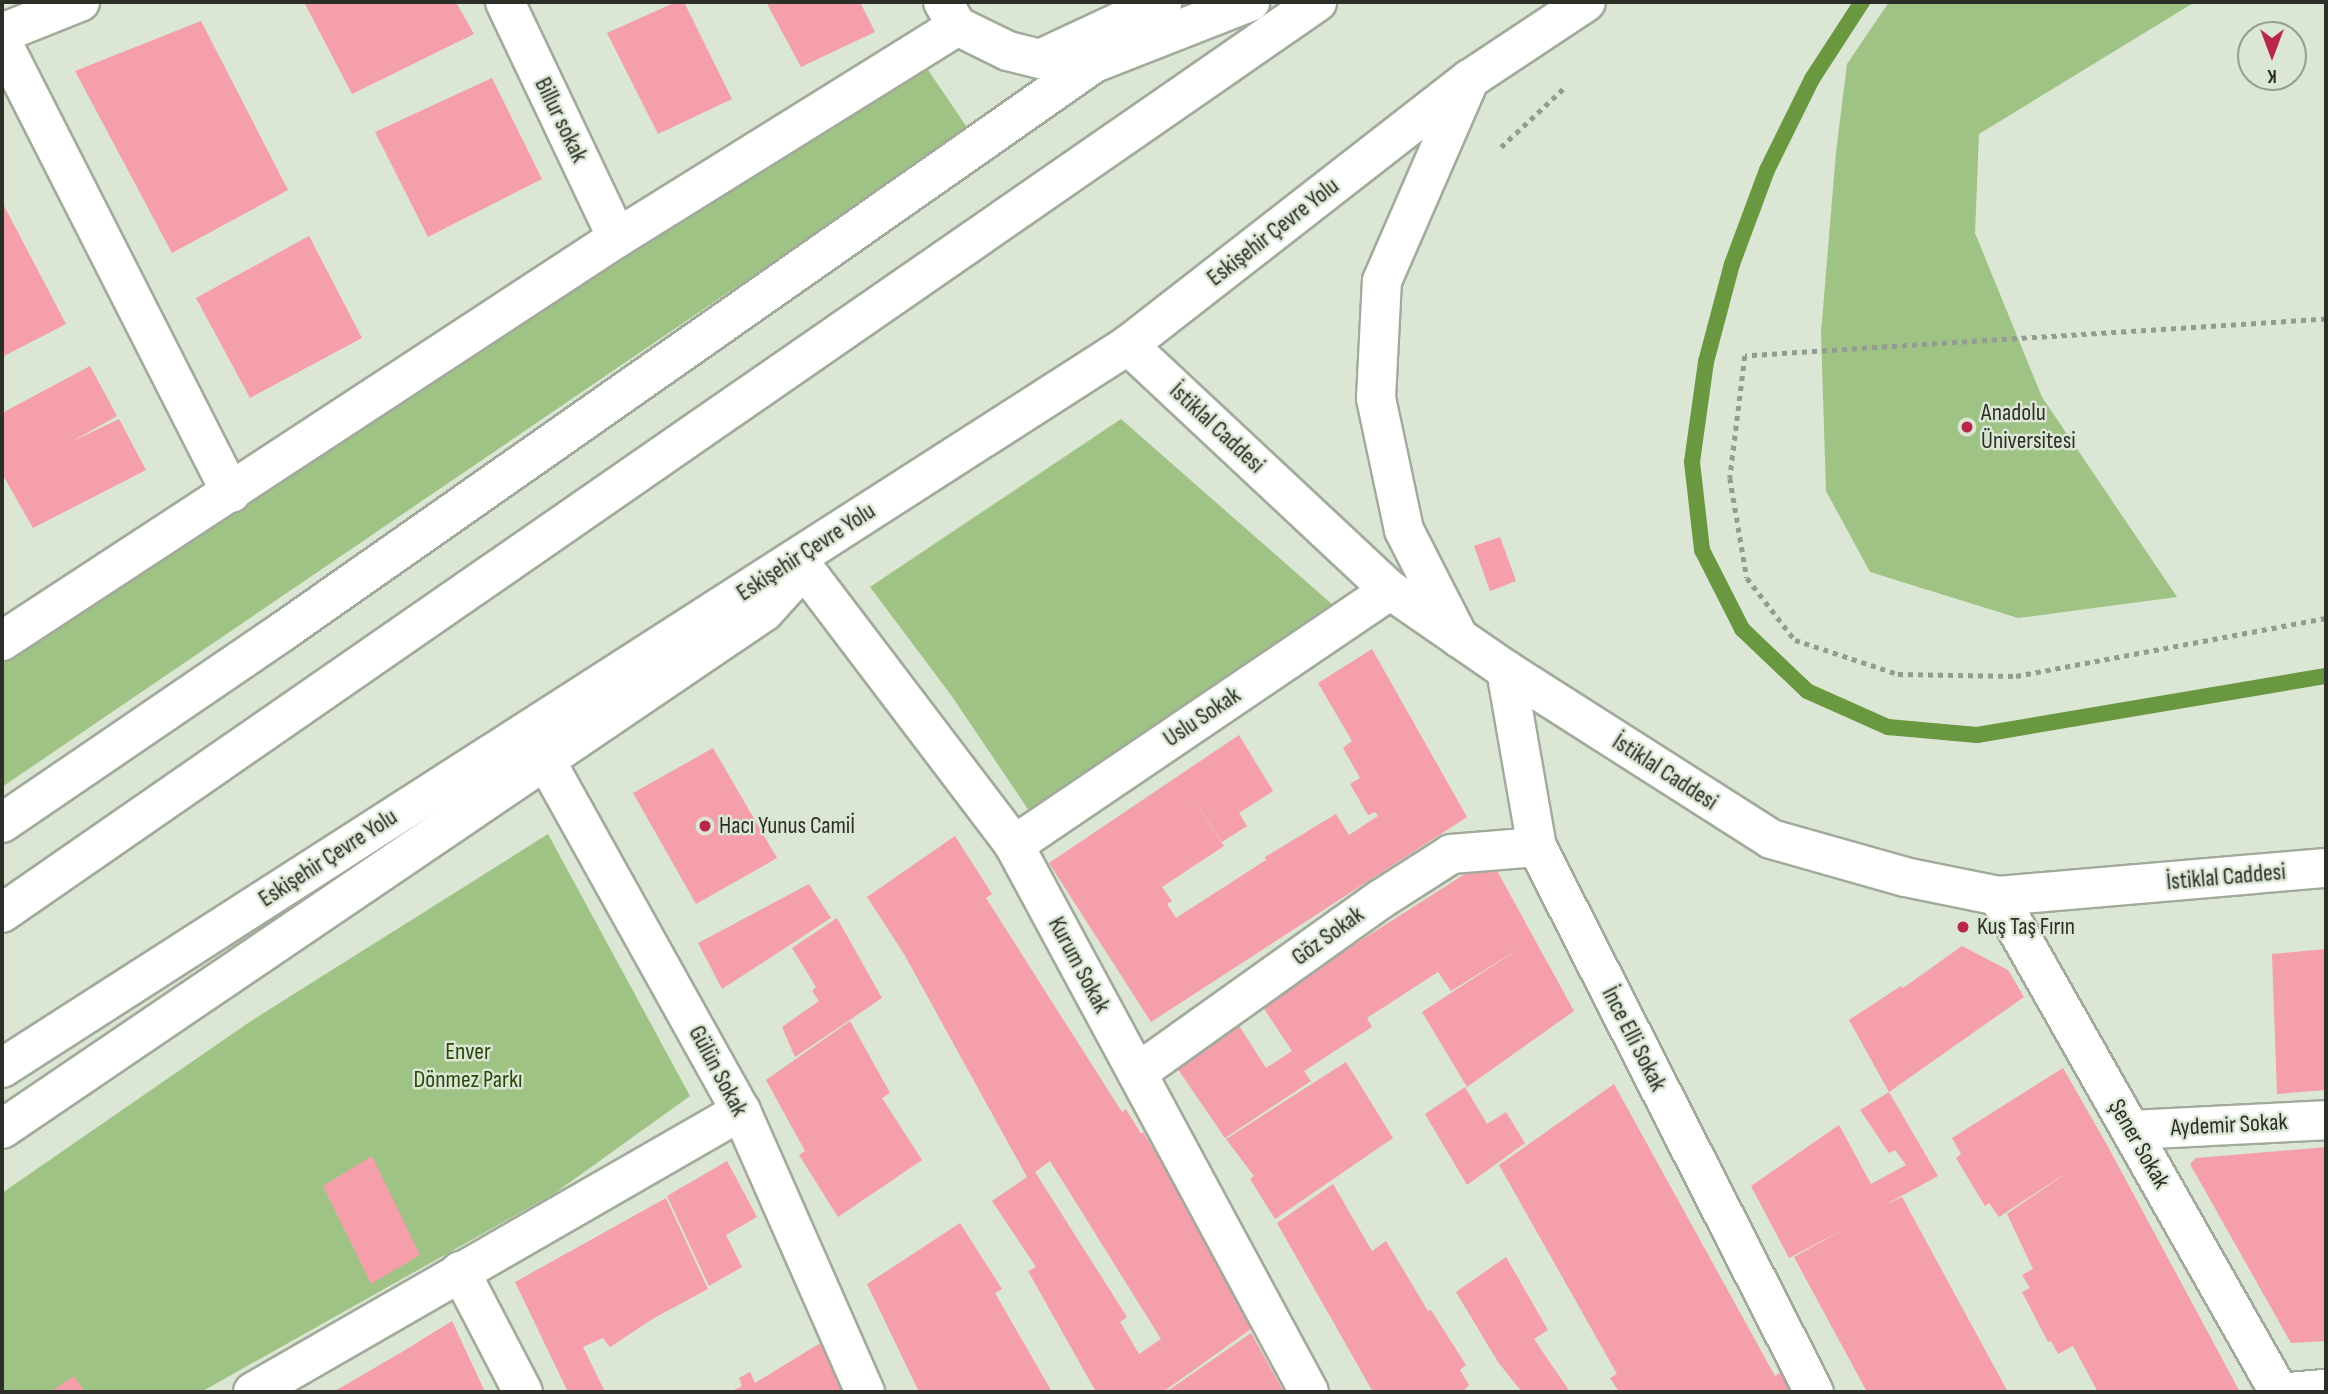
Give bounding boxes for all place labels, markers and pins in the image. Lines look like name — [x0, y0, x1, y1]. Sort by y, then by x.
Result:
place label: Anadolu Üniversitesi — [1981, 399, 2076, 455]
marker: Anadolu Üniversitesi — [1959, 419, 1975, 435]
place label: Hacı Yunus Camiİ — [719, 812, 855, 840]
marker: Hacı Yunus Camiİ — [697, 818, 713, 834]
place label: Kuş Taş Fırın — [1977, 913, 2075, 941]
marker: Kuş Taş Fırın — [1955, 919, 1971, 935]

